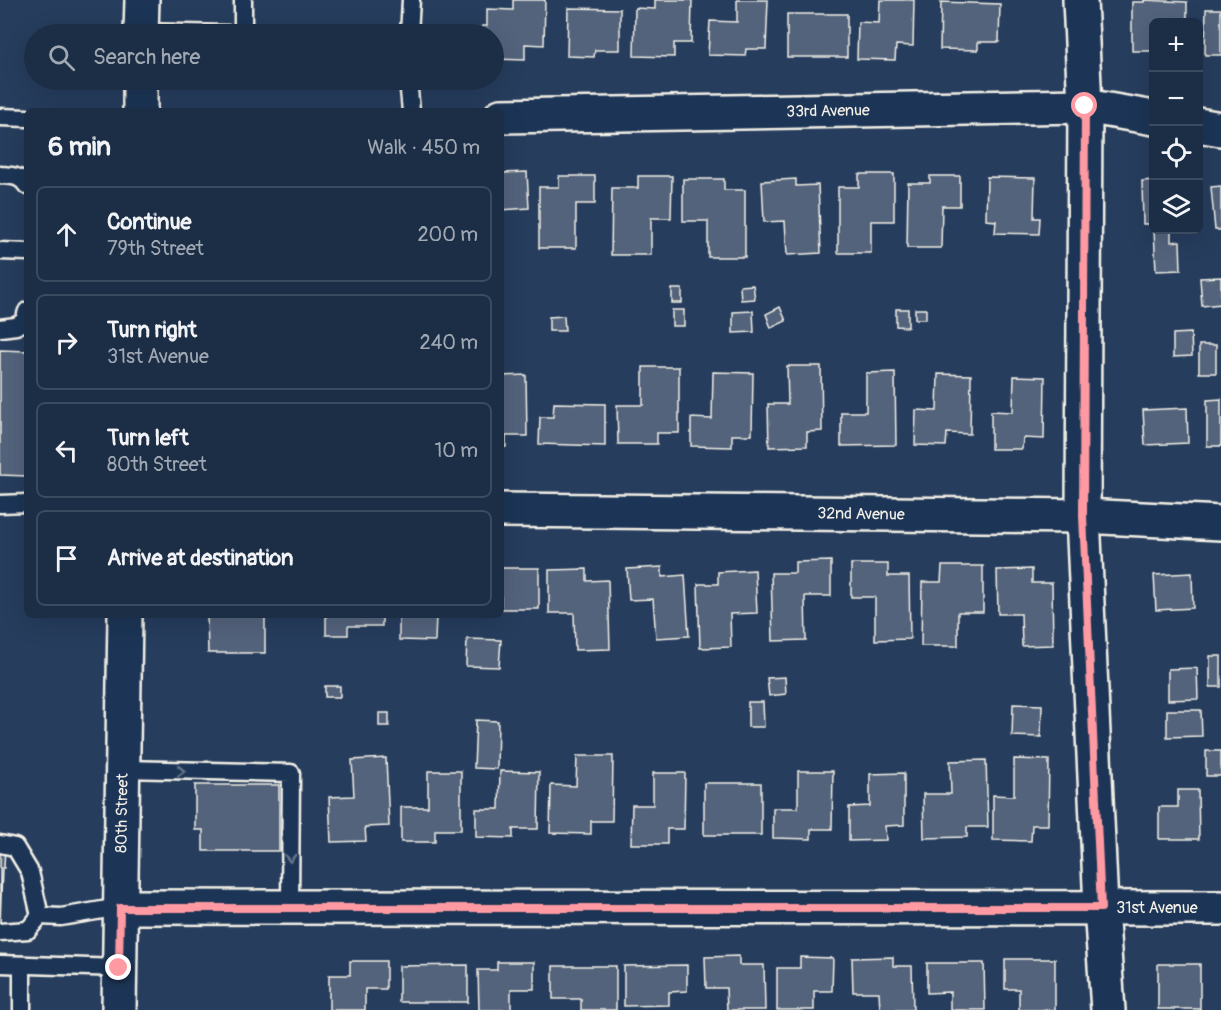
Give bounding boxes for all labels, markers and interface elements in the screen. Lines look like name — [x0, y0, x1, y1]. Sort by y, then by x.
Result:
map controls — [1149, 18, 1203, 234]
button: + — [1149, 18, 1203, 72]
search box — [24, 24, 504, 90]
icon: search — [45, 41, 78, 74]
text: Search here — [93, 43, 200, 71]
button: − — [1149, 72, 1203, 126]
route start — [1071, 92, 1097, 118]
street label: 33rd Avenue — [786, 100, 870, 122]
button: locate — [1149, 126, 1203, 180]
text: 6 min — [48, 131, 111, 163]
text: Walk · 450 m — [367, 135, 480, 160]
button: layers — [1149, 180, 1203, 234]
text: Continue — [107, 208, 191, 236]
icon: ahead — [50, 218, 83, 251]
text: 200 m — [417, 222, 478, 247]
text: 79th Street — [107, 236, 204, 261]
text: Turn right — [107, 316, 197, 344]
icon: right — [50, 326, 83, 359]
text: 240 m — [419, 330, 478, 355]
text: 31st Avenue — [107, 344, 209, 369]
text: Turn left — [107, 424, 189, 452]
icon: left — [50, 434, 83, 467]
text: 10 m — [434, 438, 478, 463]
text: 80th Street — [107, 452, 207, 477]
street label: 32nd Avenue — [817, 503, 905, 525]
icon: arrive — [50, 542, 83, 575]
text: Arrive at destination — [107, 544, 293, 572]
one-way arrow — [177, 764, 186, 777]
street label: 80th Street — [111, 772, 133, 853]
one-way arrow — [284, 853, 297, 862]
street label: 31st Avenue — [1116, 898, 1198, 918]
route end — [105, 954, 131, 980]

